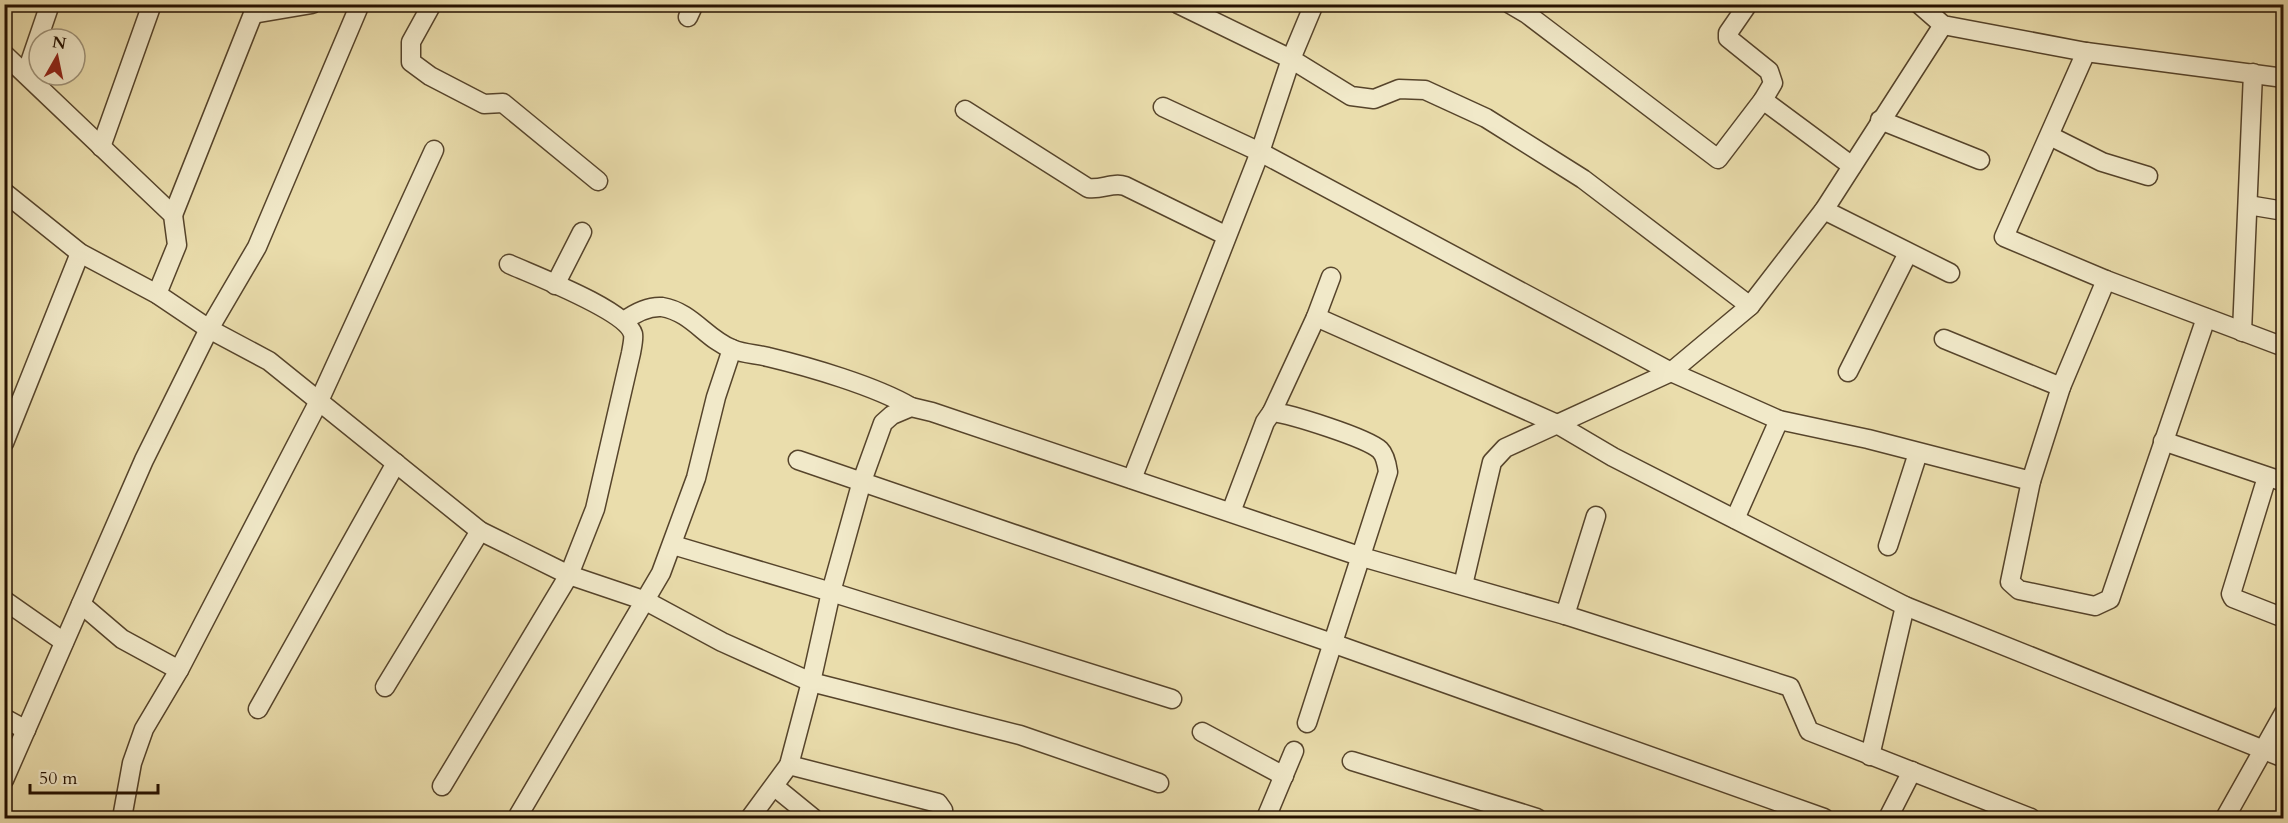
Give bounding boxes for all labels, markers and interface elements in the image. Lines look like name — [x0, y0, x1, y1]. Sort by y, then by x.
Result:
north arrow — [27, 27, 87, 87]
text: N — [51, 31, 68, 55]
scale bar — [30, 757, 158, 795]
text: 50 m — [39, 766, 78, 791]

